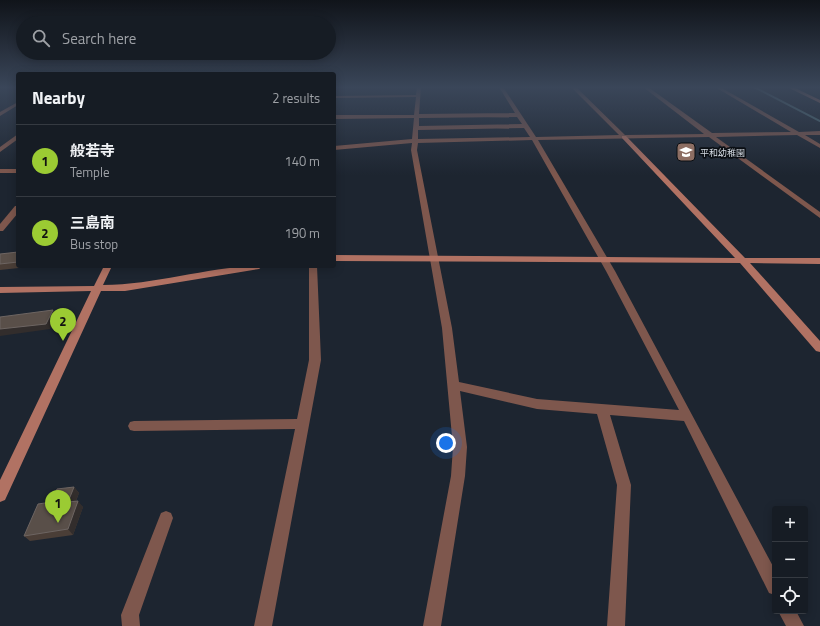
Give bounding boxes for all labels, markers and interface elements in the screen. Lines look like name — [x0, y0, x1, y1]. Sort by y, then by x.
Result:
search box — [16, 16, 336, 60]
icon: search — [30, 27, 52, 49]
text: Search here — [62, 27, 136, 50]
text: Nearby — [32, 85, 85, 111]
text: 2 results — [272, 88, 320, 108]
text: 般若寺 — [70, 139, 115, 162]
school or university icon: 平和幼稚園 — [675, 141, 697, 163]
place label: 平和幼稚園 — [700, 146, 745, 159]
text: 1 — [41, 151, 49, 171]
text: 140 m — [284, 151, 320, 171]
text: Temple — [70, 162, 110, 182]
text: 三島南 — [70, 211, 115, 234]
text: 2 — [41, 223, 49, 243]
text: 190 m — [284, 223, 320, 243]
text: Bus stop — [70, 234, 118, 254]
pin: 2 — [50, 308, 76, 341]
your location — [436, 433, 456, 453]
pin: 1 — [45, 490, 71, 523]
map controls — [772, 506, 808, 614]
button: + — [772, 506, 808, 542]
button: − — [772, 542, 808, 578]
button: locate — [772, 578, 808, 614]

